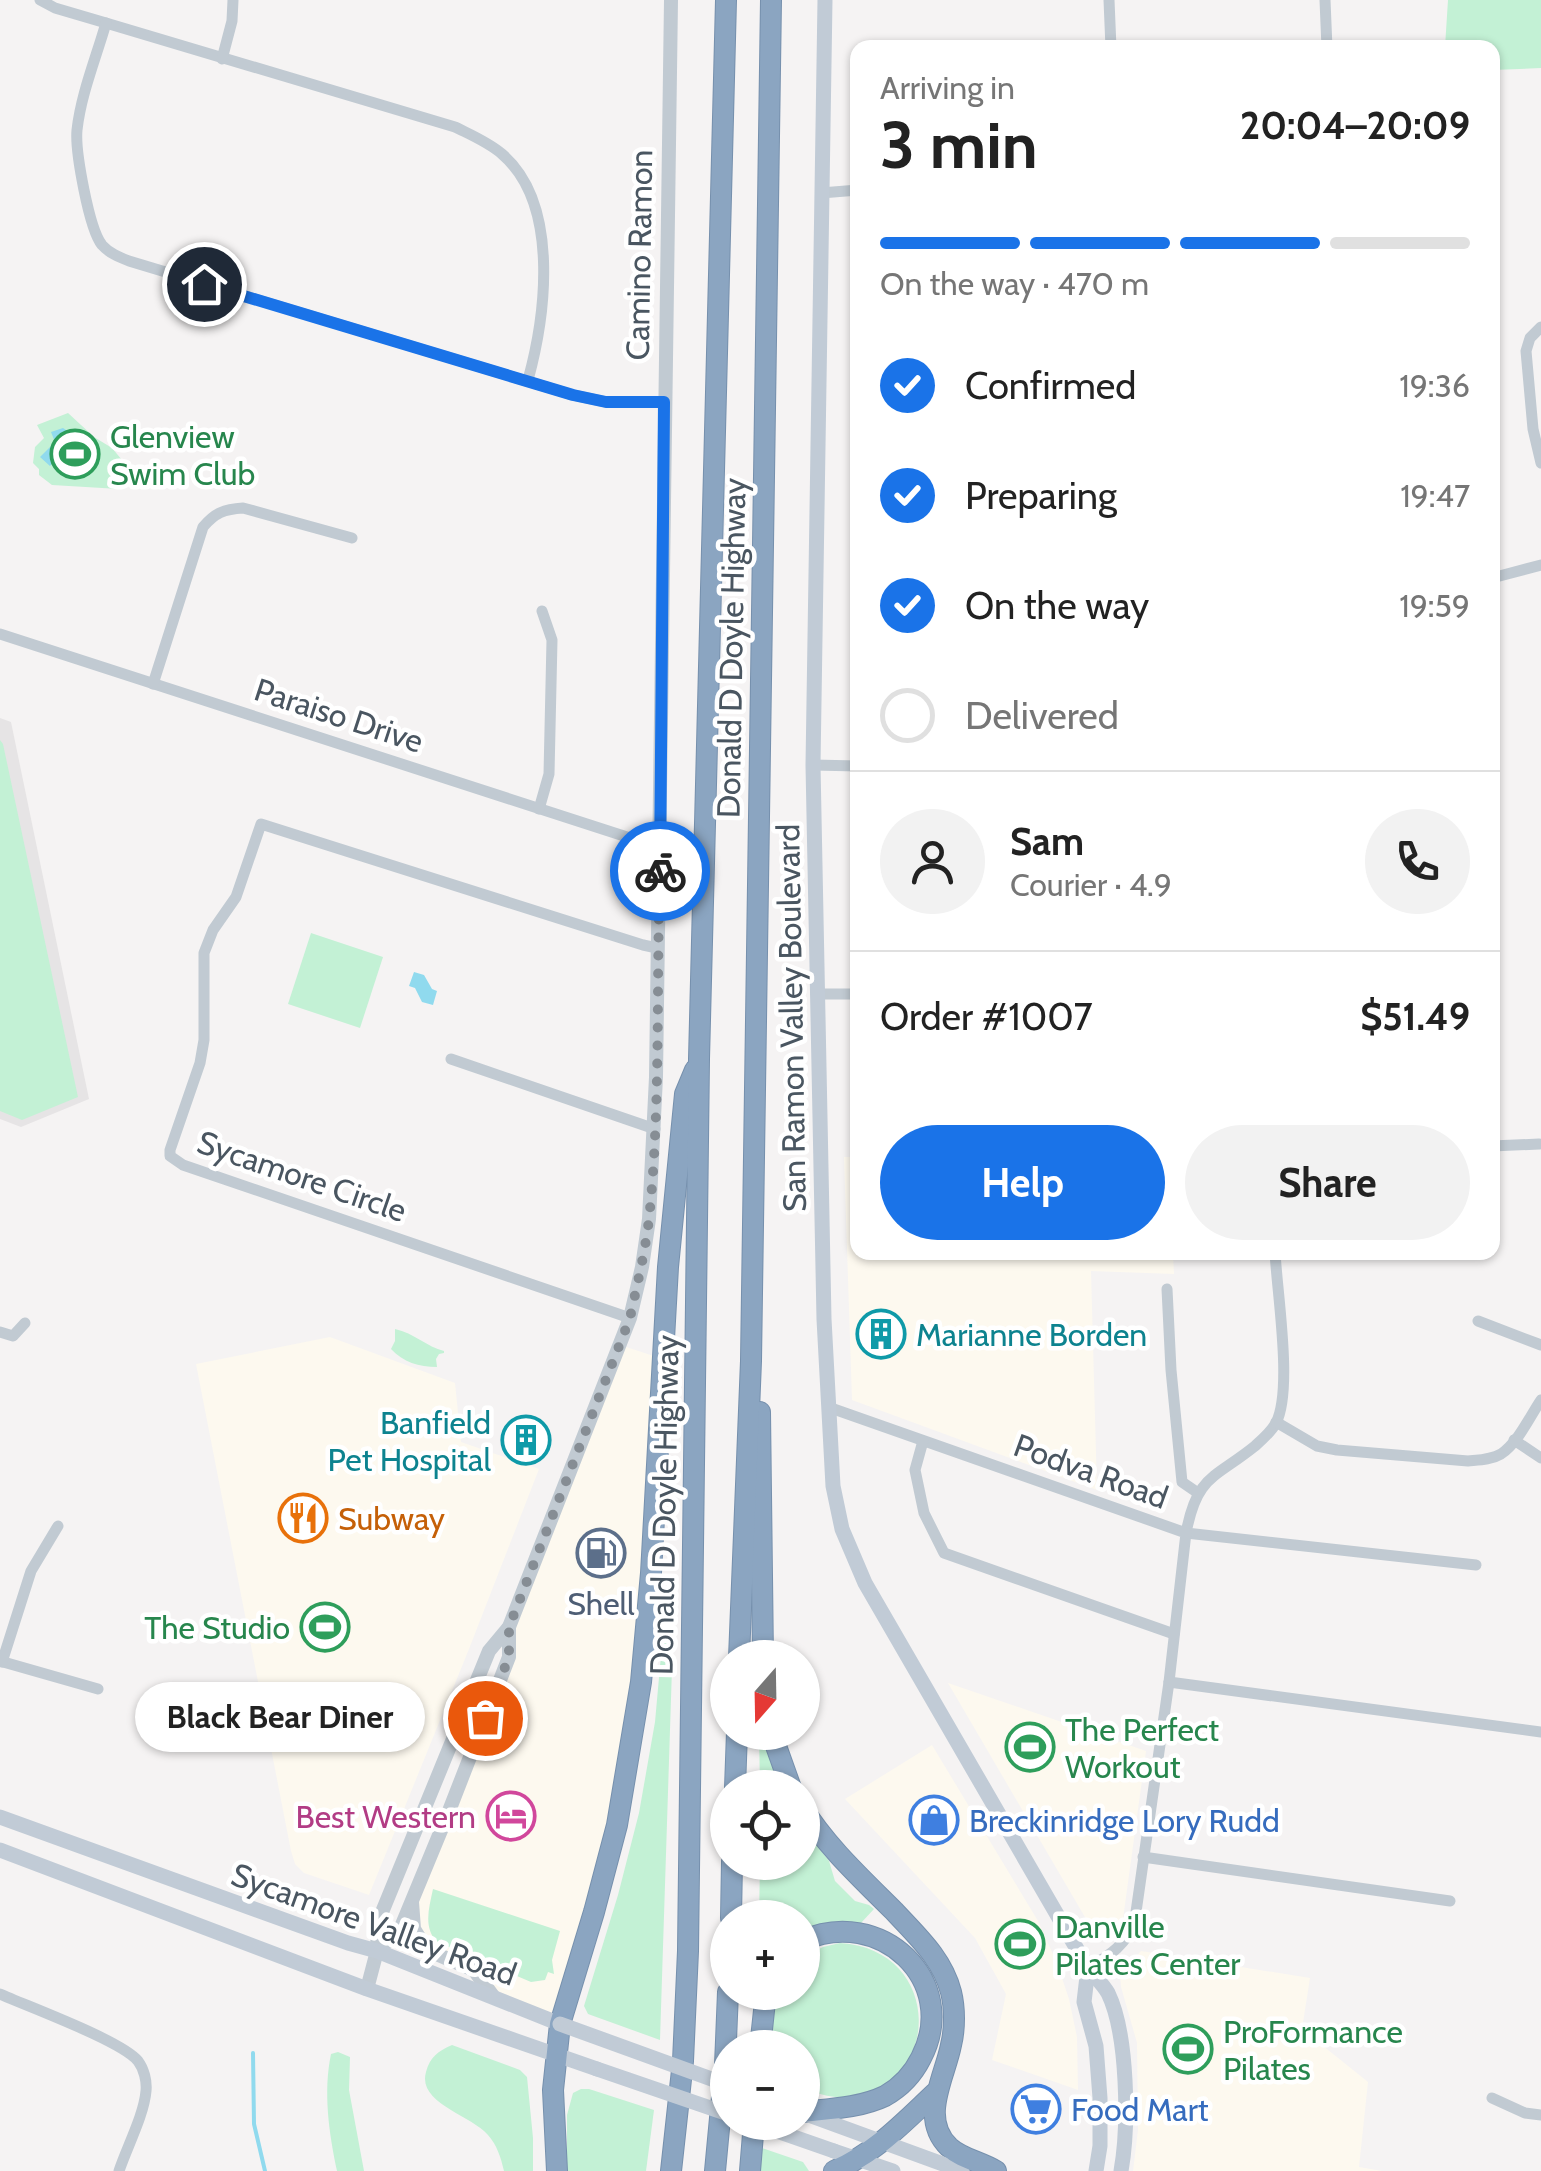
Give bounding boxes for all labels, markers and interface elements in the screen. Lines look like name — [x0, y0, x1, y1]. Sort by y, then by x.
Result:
text: Arriving in — [880, 68, 1015, 107]
text: 20:04–20:09 — [1240, 102, 1470, 149]
text: 3 min — [880, 105, 1038, 184]
street label: Camino Ramon — [618, 149, 660, 361]
pin — [162, 242, 247, 327]
icon: home — [177, 257, 232, 312]
text: On the way · 470 m — [880, 264, 1149, 303]
icon: check — [880, 358, 935, 413]
text: Confirmed — [965, 362, 1136, 409]
text: 19:36 — [1399, 366, 1470, 405]
place label: Glenview Swim Club — [110, 417, 255, 493]
sports icon: Glenview Swim Club — [49, 428, 101, 480]
icon: check — [880, 468, 935, 523]
text: Preparing — [965, 472, 1117, 519]
text: 19:47 — [1400, 476, 1470, 515]
street label: Donald D Doyle Highway — [709, 478, 753, 818]
icon: check — [880, 578, 935, 633]
text: On the way — [965, 582, 1149, 629]
text: 19:59 — [1399, 586, 1470, 625]
street label: Paraiso Drive — [250, 669, 428, 761]
text: Delivered — [965, 692, 1119, 739]
button: person — [880, 809, 985, 914]
button: phone — [1365, 809, 1470, 914]
text: Sam — [1010, 818, 1084, 865]
courier — [610, 821, 710, 921]
street label: San Ramon Valley Boulevard — [768, 824, 814, 1212]
icon: bike — [633, 844, 688, 899]
text: Courier · 4.9 — [1010, 865, 1172, 904]
text: Order #1007 — [880, 993, 1093, 1040]
text: $51.49 — [1360, 993, 1470, 1040]
street label: Sycamore Circle — [192, 1122, 412, 1230]
button: Help — [880, 1125, 1165, 1240]
button: Share — [1185, 1125, 1470, 1240]
building icon: Marianne Borden — [855, 1308, 907, 1360]
place label: Marianne Borden — [916, 1315, 1147, 1354]
street label: Donald D Doyle Highway — [642, 1335, 686, 1675]
place label: Banfield Pet Hospital — [327, 1403, 491, 1479]
building icon: Banfield Pet Hospital — [500, 1414, 552, 1466]
street label: Podva Road — [1009, 1425, 1173, 1517]
restaurant icon: Subway — [277, 1492, 329, 1544]
place label: Subway — [338, 1499, 445, 1538]
fuel station icon: Shell — [575, 1527, 627, 1579]
place label: Shell — [567, 1584, 635, 1623]
sports icon: The Studio — [299, 1601, 351, 1653]
place label: The Studio — [144, 1608, 290, 1647]
north arrow — [710, 1640, 820, 1750]
map controls — [710, 1640, 820, 2140]
pin — [443, 1676, 528, 1761]
callout: Black Bear Diner — [135, 1683, 425, 1753]
icon: bag — [458, 1691, 513, 1746]
text: Black Bear Diner — [167, 1697, 393, 1736]
place label: The Perfect Workout — [1065, 1710, 1219, 1786]
sports icon: The Perfect Workout — [1004, 1721, 1056, 1773]
button: locate — [710, 1770, 820, 1880]
hotel icon: Best Western — [485, 1790, 537, 1842]
shop icon: Breckinridge Lory Rudd — [908, 1794, 960, 1846]
place label: Best Western — [296, 1797, 476, 1836]
place label: Breckinridge Lory Rudd — [969, 1801, 1280, 1840]
street label: Sycamore Valley Road — [226, 1854, 522, 1994]
button: + — [710, 1900, 820, 2010]
place label: Danville Pilates Center — [1055, 1907, 1241, 1983]
sports icon: Danville Pilates Center — [994, 1918, 1046, 1970]
place label: ProFormance Pilates — [1223, 2012, 1403, 2088]
sports icon: ProFormance Pilates — [1162, 2023, 1214, 2075]
button: − — [710, 2030, 820, 2140]
supermarket icon: Food Mart — [1010, 2083, 1062, 2135]
place label: Food Mart — [1071, 2090, 1209, 2129]

